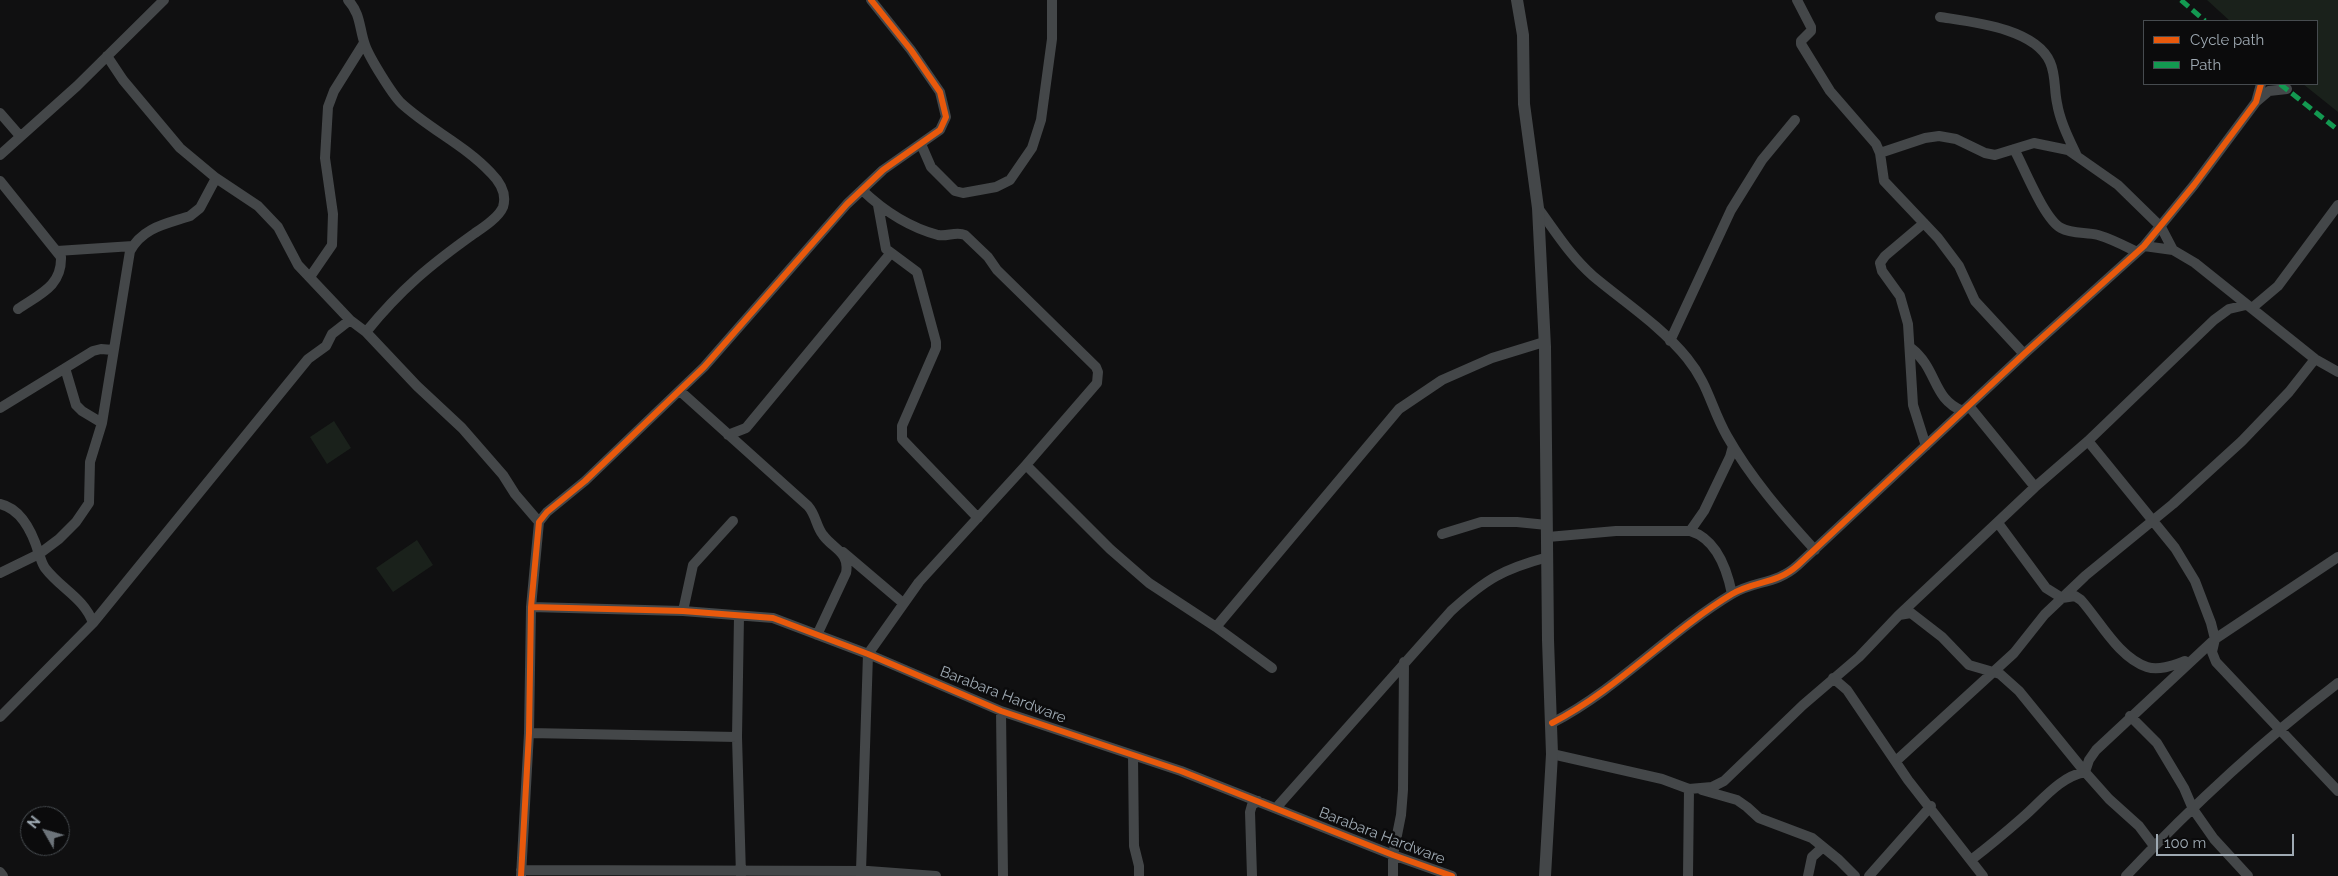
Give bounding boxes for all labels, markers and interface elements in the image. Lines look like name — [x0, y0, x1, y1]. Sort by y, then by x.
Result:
legend — [2143, 20, 2318, 85]
text: Cycle path — [2190, 31, 2264, 49]
text: Path — [2190, 56, 2221, 74]
street label: Barabara Hardware — [937, 663, 1069, 727]
street label: Barabara Hardware — [1316, 804, 1448, 868]
north arrow — [20, 806, 70, 856]
text: N — [24, 813, 44, 832]
scale bar — [2158, 824, 2296, 856]
text: 100 m — [2164, 834, 2206, 852]

